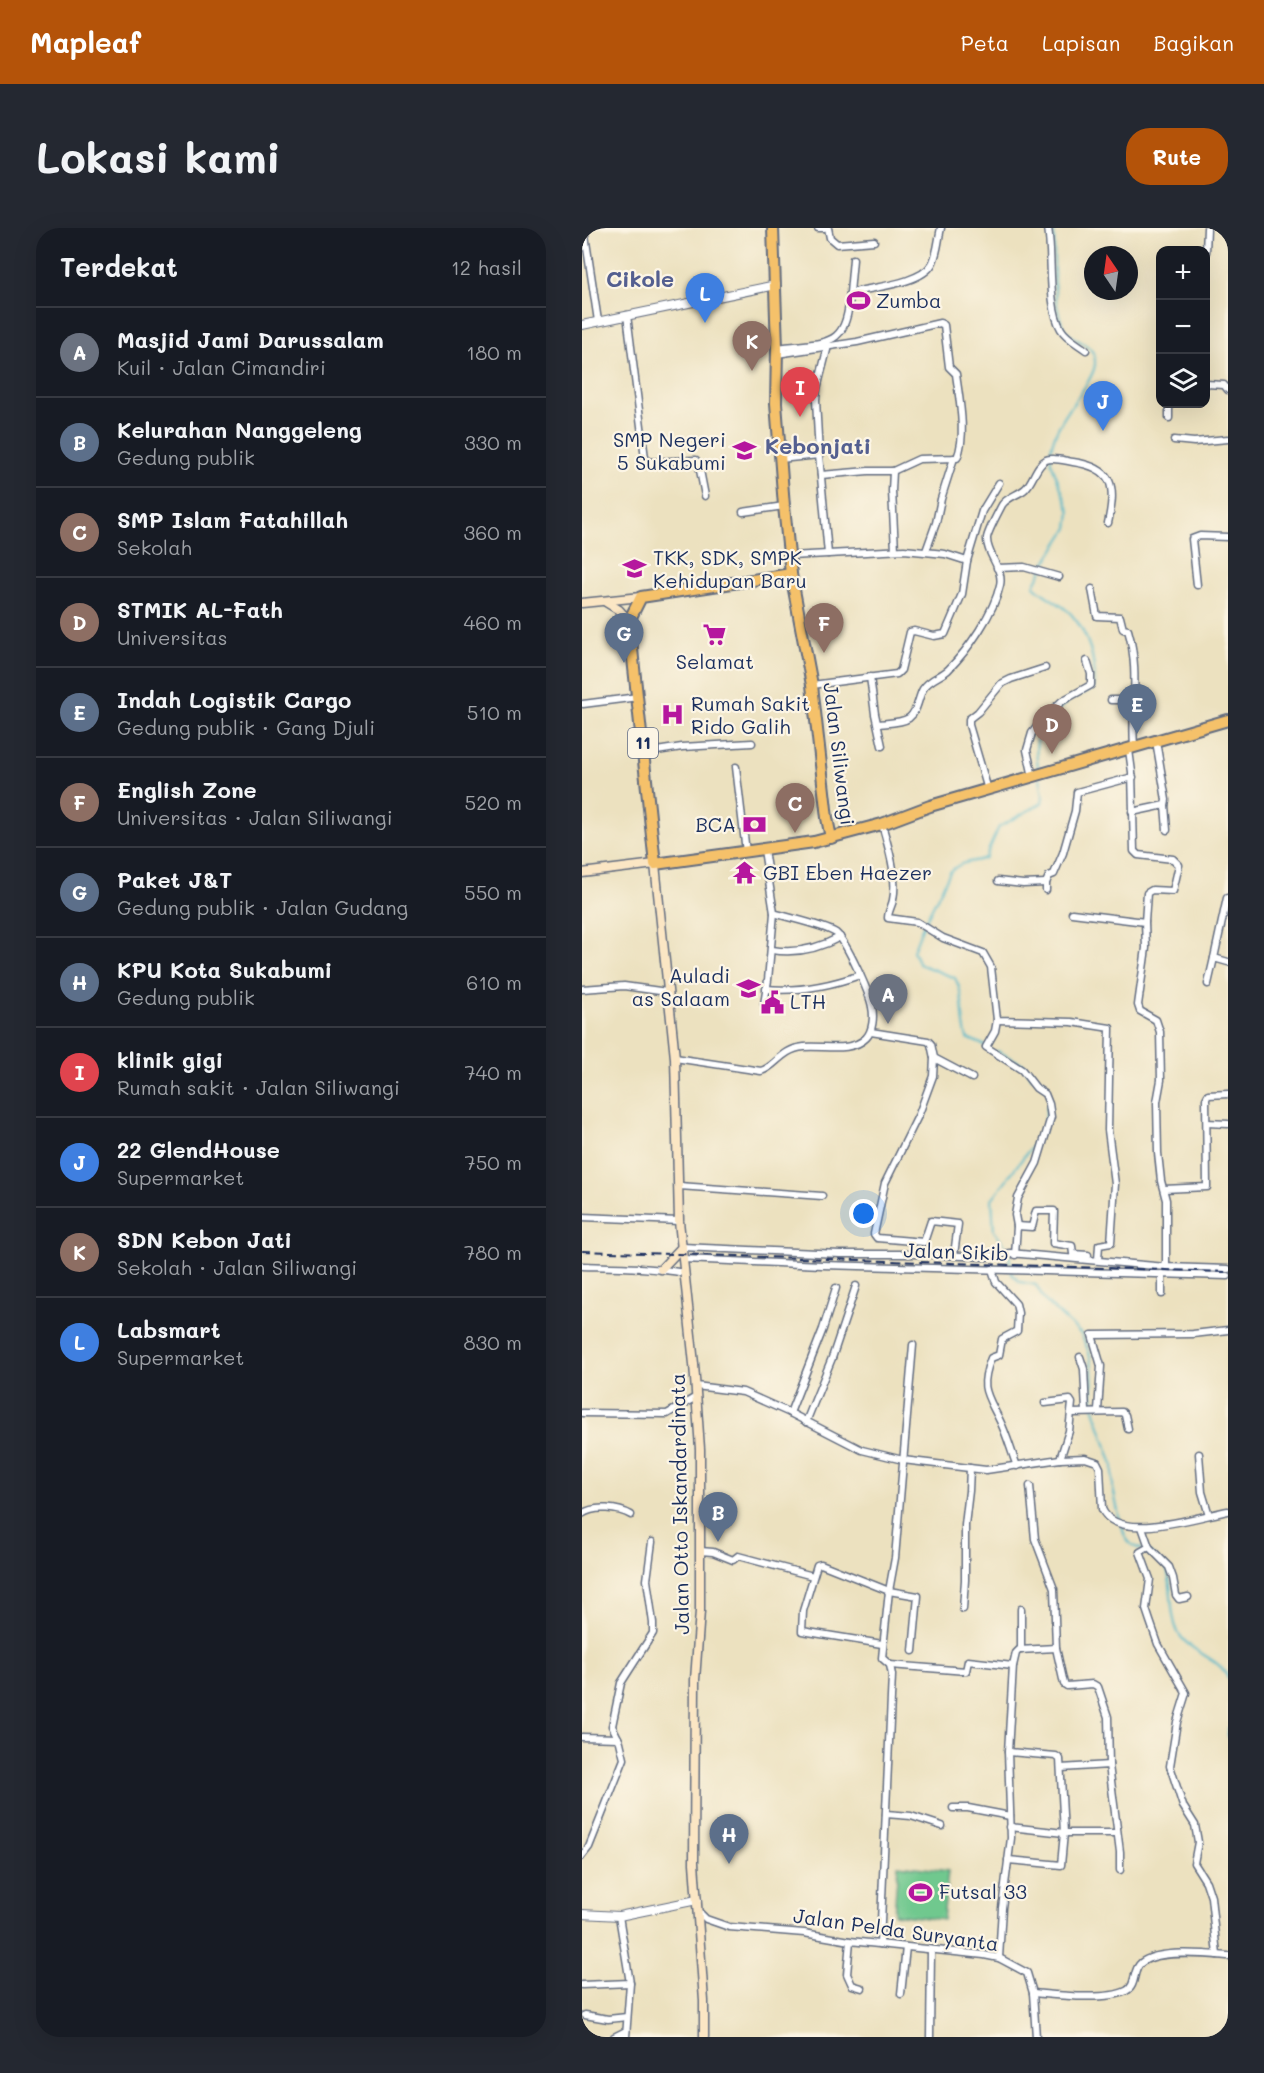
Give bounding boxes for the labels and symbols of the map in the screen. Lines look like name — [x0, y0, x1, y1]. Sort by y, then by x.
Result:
north arrow — [1084, 246, 1138, 300]
district label: Cikole — [606, 264, 674, 293]
pin: L — [686, 274, 724, 323]
place label: Zumba — [876, 287, 942, 313]
sports icon: Zumba — [845, 288, 871, 314]
pin: K — [732, 322, 772, 371]
pin: I — [780, 368, 820, 417]
pin: J — [1084, 382, 1122, 431]
place label: SMP Negeri 5 Sukabumi — [613, 426, 726, 475]
district label: Kebonjati — [765, 431, 871, 460]
school or university icon: SMP Negeri 5 Sukabumi — [731, 438, 757, 464]
place label: TKK, SDK, SMPK Kehidupan Baru — [653, 544, 807, 593]
school or university icon: TKK, SDK, SMPK Kehidupan Baru — [622, 556, 648, 582]
pin: F — [804, 604, 844, 653]
pin: G — [604, 614, 644, 663]
supermarket icon: Selamat — [702, 621, 728, 647]
place label: Selamat — [676, 648, 754, 674]
street label: Jalan Siliwangi — [818, 681, 862, 827]
pin: E — [1118, 684, 1156, 734]
place label: Rumah Sakit Rido Galih — [691, 690, 810, 739]
hospital icon: Rumah Sakit Rido Galih — [660, 702, 686, 728]
pin: D — [1032, 704, 1072, 754]
road number: 11 — [628, 728, 658, 758]
pin: C — [776, 784, 814, 833]
place label: BCA — [695, 811, 736, 837]
bank icon: BCA — [741, 812, 767, 838]
place label: GBI Eben Haezer — [763, 859, 932, 885]
temple icon: GBI Eben Haezer — [732, 860, 758, 886]
place label: Auladi as Salaam — [632, 962, 730, 1011]
pin: A — [868, 974, 908, 1024]
school or university icon: Auladi as Salaam — [735, 975, 761, 1001]
place label: LTH — [790, 988, 826, 1014]
public building icon: LTH — [759, 989, 785, 1015]
your location — [849, 1199, 878, 1228]
street label: Jalan Sikib — [903, 1236, 1009, 1266]
street label: Jalan Otto Iskandardinata — [664, 1373, 694, 1635]
pin: B — [698, 1492, 738, 1542]
pin: H — [710, 1814, 748, 1864]
place label: Futsal 33 — [939, 1878, 1027, 1904]
sports icon: Futsal 33 — [908, 1879, 934, 1905]
street label: Jalan Pelda Suryanta — [792, 1902, 1000, 1956]

